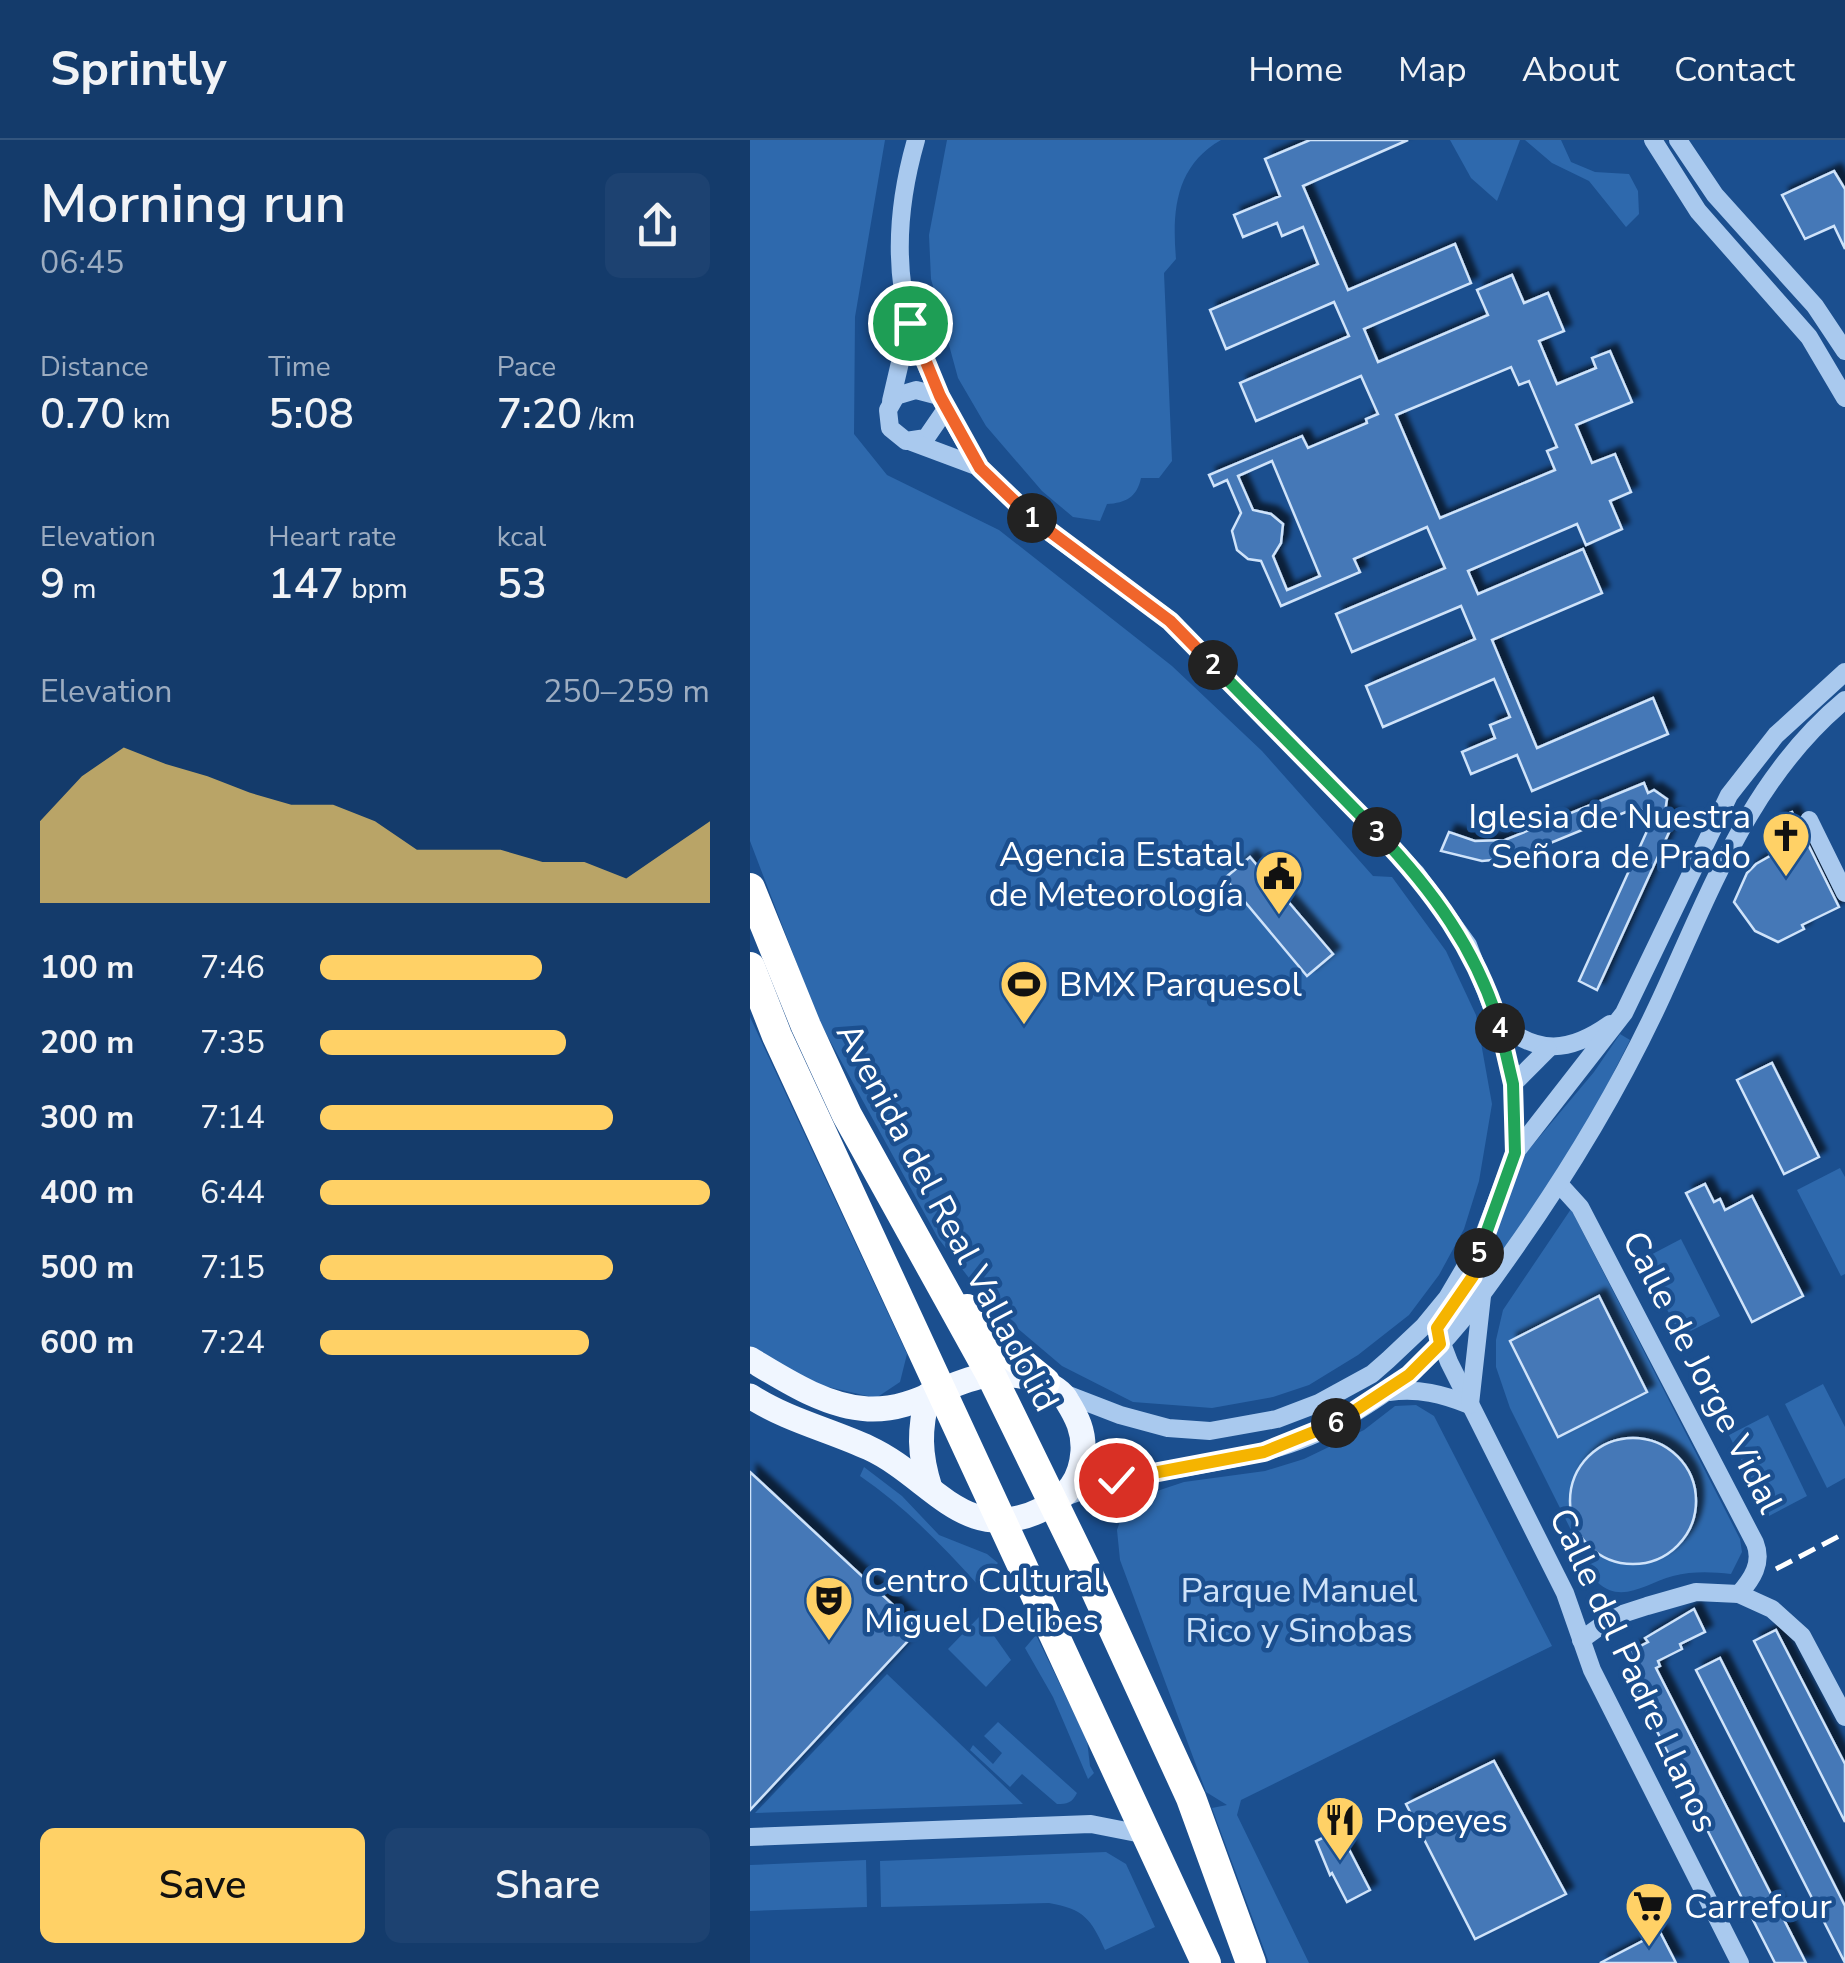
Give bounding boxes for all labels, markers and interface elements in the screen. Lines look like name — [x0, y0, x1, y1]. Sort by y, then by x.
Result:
text: Sprintly — [50, 36, 227, 102]
text: Home — [1248, 46, 1343, 93]
text: Map — [1398, 46, 1467, 93]
text: About — [1522, 46, 1619, 93]
text: Contact — [1674, 46, 1795, 93]
text: Morning run — [40, 166, 346, 241]
button: share — [605, 173, 710, 278]
text: 06:45 — [40, 241, 124, 284]
pin — [868, 281, 953, 366]
icon: arrive — [883, 296, 938, 351]
text: Distance — [40, 348, 149, 386]
text: Time — [268, 348, 331, 386]
text: Pace — [497, 348, 556, 386]
text: 0.70 — [40, 386, 126, 443]
text: 5:08 — [268, 386, 354, 443]
text: 7:20 — [497, 386, 582, 443]
text: km — [126, 400, 171, 438]
text: /km — [582, 400, 635, 438]
pin: 1 — [1007, 493, 1057, 543]
text: 1 — [1024, 499, 1040, 537]
text: Elevation — [40, 518, 156, 556]
text: Heart rate — [268, 518, 396, 556]
text: kcal — [497, 518, 546, 556]
text: 9 — [40, 556, 65, 613]
text: 147 — [268, 556, 344, 613]
text: 53 — [497, 556, 547, 613]
text: m — [65, 570, 96, 608]
text: bpm — [344, 570, 408, 608]
pin: 2 — [1188, 640, 1238, 690]
text: 2 — [1205, 646, 1221, 684]
text: Elevation — [40, 670, 173, 713]
text: 250–259 m — [543, 670, 710, 713]
place label: Iglesia de Nuestra Señora de Prado — [1468, 793, 1751, 880]
pin: 3 — [1352, 807, 1402, 857]
church icon: Iglesia de Nuestra Señora de Prado — [1760, 810, 1812, 878]
text: 3 — [1369, 813, 1385, 851]
place label: Agencia Estatal de Meteorología — [989, 831, 1245, 918]
public building icon: Agencia Estatal de Meteorología — [1253, 848, 1305, 916]
text: 100 m — [40, 946, 134, 989]
text: 7:46 — [200, 946, 265, 989]
sports icon: BMX Parquesol — [998, 958, 1050, 1026]
place label: BMX Parquesol — [1059, 961, 1302, 1008]
pin: 4 — [1475, 1003, 1525, 1053]
text: 4 — [1492, 1009, 1508, 1047]
street label: Avenida del Real Valladolid — [825, 1015, 1070, 1420]
text: 200 m — [40, 1021, 134, 1064]
text: 7:35 — [200, 1021, 265, 1064]
text: 300 m — [40, 1096, 134, 1139]
text: 7:14 — [200, 1096, 265, 1139]
text: 400 m — [40, 1171, 134, 1214]
text: 6:44 — [200, 1171, 265, 1214]
street label: Calle de Jorge Vidal — [1611, 1223, 1794, 1522]
pin: 5 — [1454, 1228, 1504, 1278]
text: 5 — [1471, 1234, 1487, 1272]
text: 500 m — [40, 1246, 134, 1289]
text: 7:15 — [200, 1246, 265, 1289]
text: 600 m — [40, 1321, 134, 1364]
text: 7:24 — [200, 1321, 265, 1364]
pin: 6 — [1311, 1398, 1361, 1448]
text: 6 — [1328, 1404, 1344, 1442]
pin — [1074, 1438, 1159, 1523]
icon: check — [1089, 1453, 1144, 1508]
street label: Calle del Padre Llanos — [1538, 1501, 1729, 1840]
place label: Centro Cultural Miguel Delibes — [864, 1557, 1104, 1644]
park label: Parque Manuel Rico y Sinobas — [1181, 1567, 1418, 1654]
theatre icon: Centro Cultural Miguel Delibes — [803, 1574, 855, 1642]
restaurant icon: Popeyes — [1314, 1794, 1366, 1862]
place label: Popeyes — [1375, 1797, 1508, 1844]
button: Save — [40, 1828, 365, 1943]
button: Share — [385, 1828, 710, 1943]
supermarket icon: Carrefour — [1623, 1880, 1675, 1948]
place label: Carrefour — [1684, 1883, 1832, 1930]

